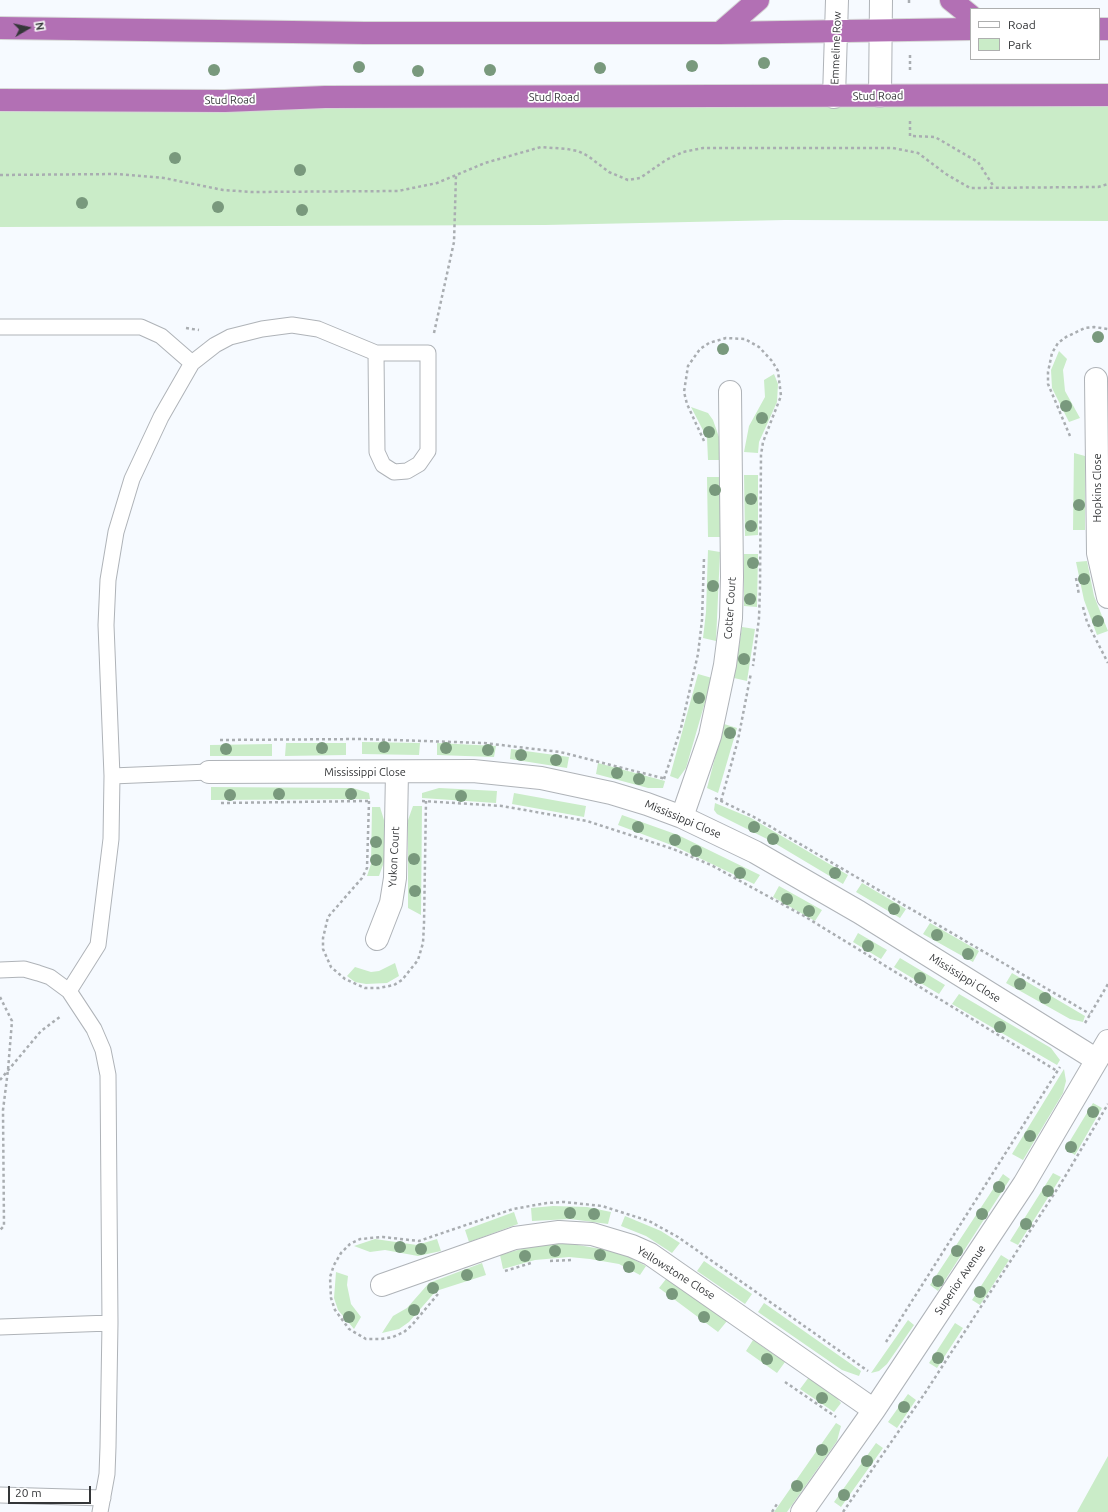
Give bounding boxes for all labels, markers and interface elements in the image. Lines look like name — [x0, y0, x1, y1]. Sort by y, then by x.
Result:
north arrow — [8, 8, 48, 48]
legend — [970, 8, 1100, 60]
street label: Emmeline Row — [828, 11, 844, 85]
text: Road — [1008, 18, 1036, 31]
text: N — [33, 21, 46, 31]
text: Park — [1008, 38, 1032, 51]
street label: Stud Road — [853, 89, 903, 103]
street label: Stud Road — [529, 90, 579, 104]
street label: Stud Road — [205, 93, 255, 107]
street label: Hopkins Close — [1090, 453, 1104, 523]
street label: Cotter Court — [721, 576, 739, 640]
street label: Mississippi Close — [324, 765, 406, 779]
street label: Mississippi Close — [643, 797, 723, 841]
street label: Yukon Court — [386, 826, 402, 888]
street label: Mississippi Close — [927, 951, 1003, 1005]
street label: Superior Avenue — [932, 1242, 988, 1318]
street label: Yellowstone Close — [634, 1244, 718, 1302]
scale bar — [10, 1478, 93, 1504]
text: 20 m — [15, 1486, 42, 1499]

